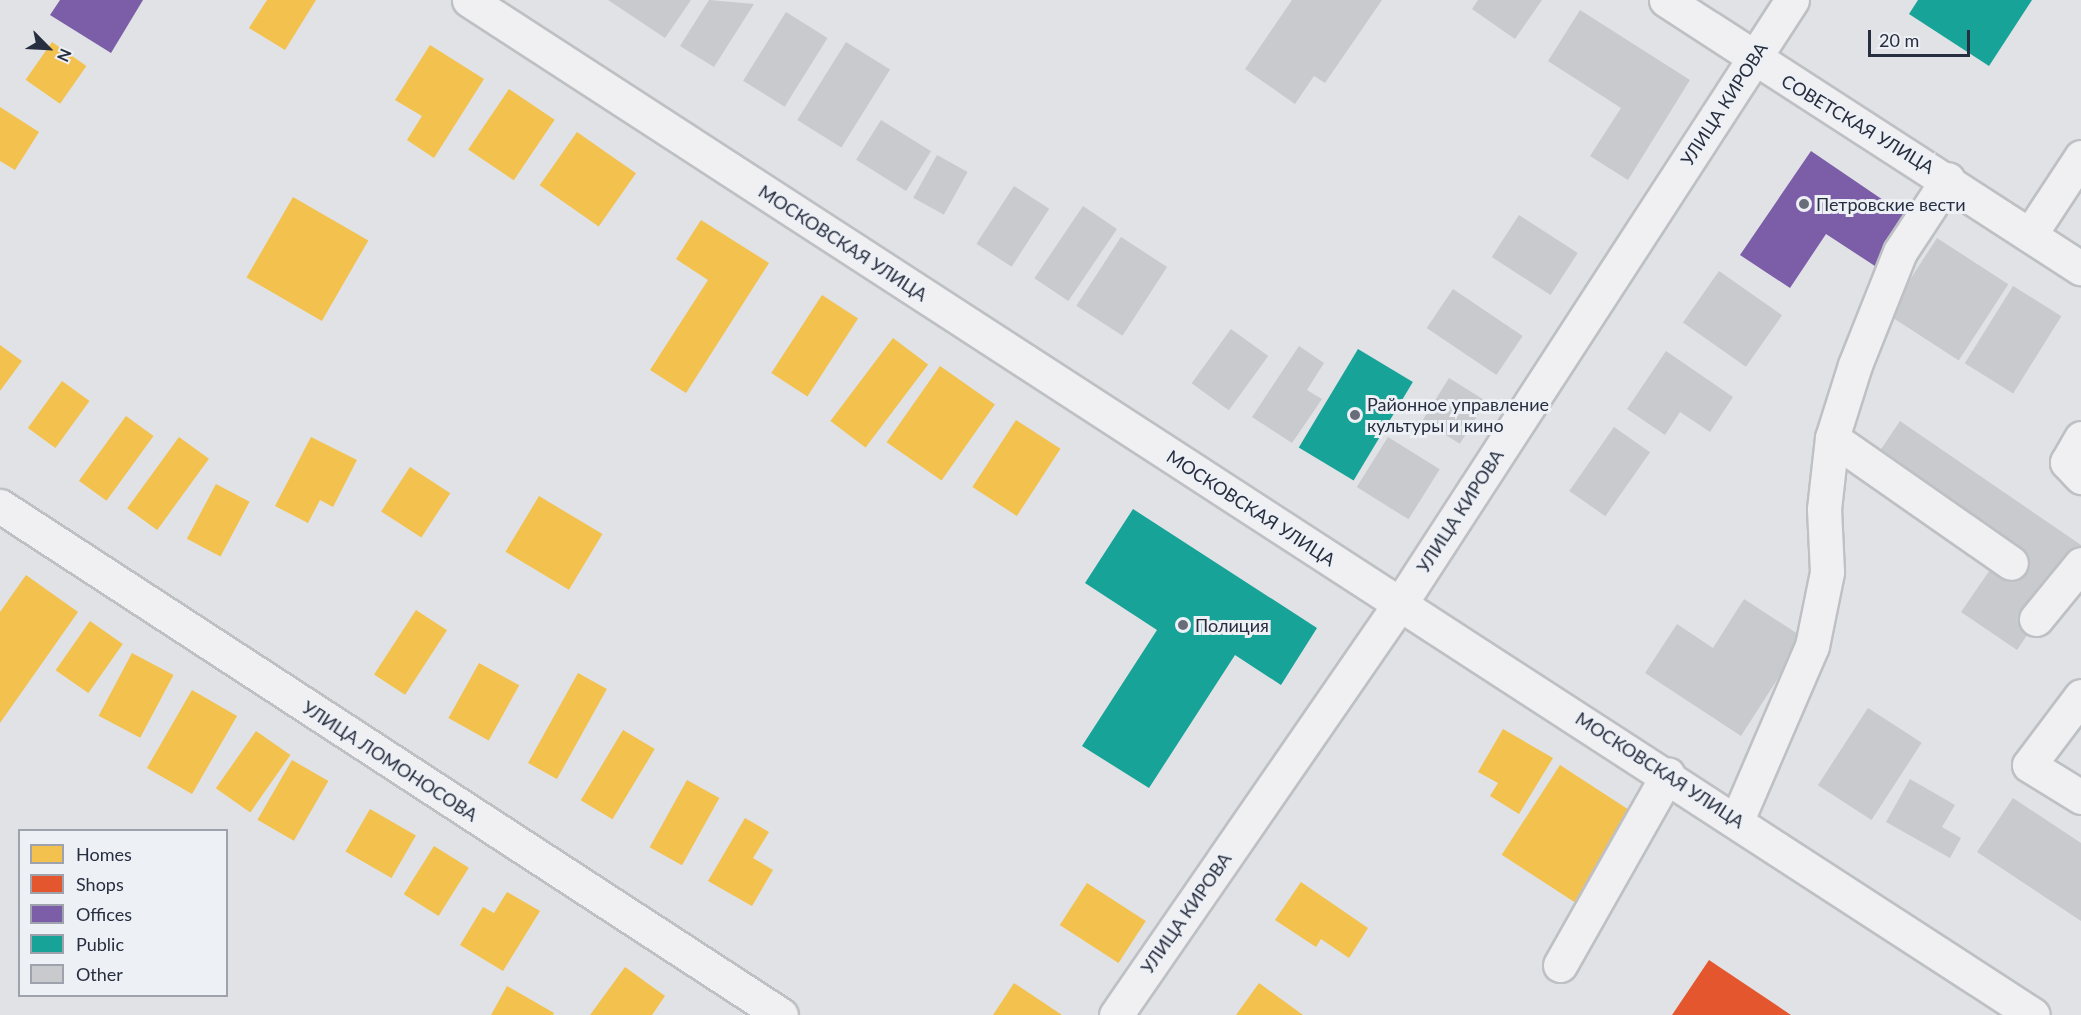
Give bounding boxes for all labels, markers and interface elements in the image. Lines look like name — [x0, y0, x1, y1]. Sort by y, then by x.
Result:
north arrow — [18, 18, 78, 78]
scale bar — [1871, 18, 1973, 56]
text: 20 m — [1879, 29, 1919, 51]
street label: УЛИЦА КИРОВА — [1676, 38, 1772, 170]
text: N — [54, 46, 76, 65]
street label: СОВЕТСКАЯ УЛИЦА — [1778, 70, 1938, 178]
street label: МОСКОВСКАЯ УЛИЦА — [755, 180, 931, 306]
place label: Петровские вести — [1816, 193, 1966, 215]
marker: Петровские вести — [1797, 197, 1811, 211]
place label: Районное управление культуры и кино — [1367, 394, 1549, 436]
marker: Районное управление культуры и кино — [1348, 408, 1362, 422]
street label: МОСКОВСКАЯ УЛИЦА — [1163, 445, 1339, 571]
street label: УЛИЦА КИРОВА — [1412, 445, 1508, 577]
place label: Полиция — [1195, 614, 1269, 636]
marker: Полиция — [1176, 618, 1190, 632]
street label: УЛИЦА ЛОМОНОСОВА — [298, 696, 482, 826]
street label: МОСКОВСКАЯ УЛИЦА — [1572, 707, 1748, 833]
legend — [18, 829, 228, 997]
text: Homes — [76, 843, 132, 865]
street label: УЛИЦА КИРОВА — [1136, 848, 1236, 978]
text: Shops — [76, 873, 124, 895]
text: Offices — [76, 903, 132, 925]
text: Public — [76, 933, 124, 955]
text: Other — [76, 963, 123, 985]

